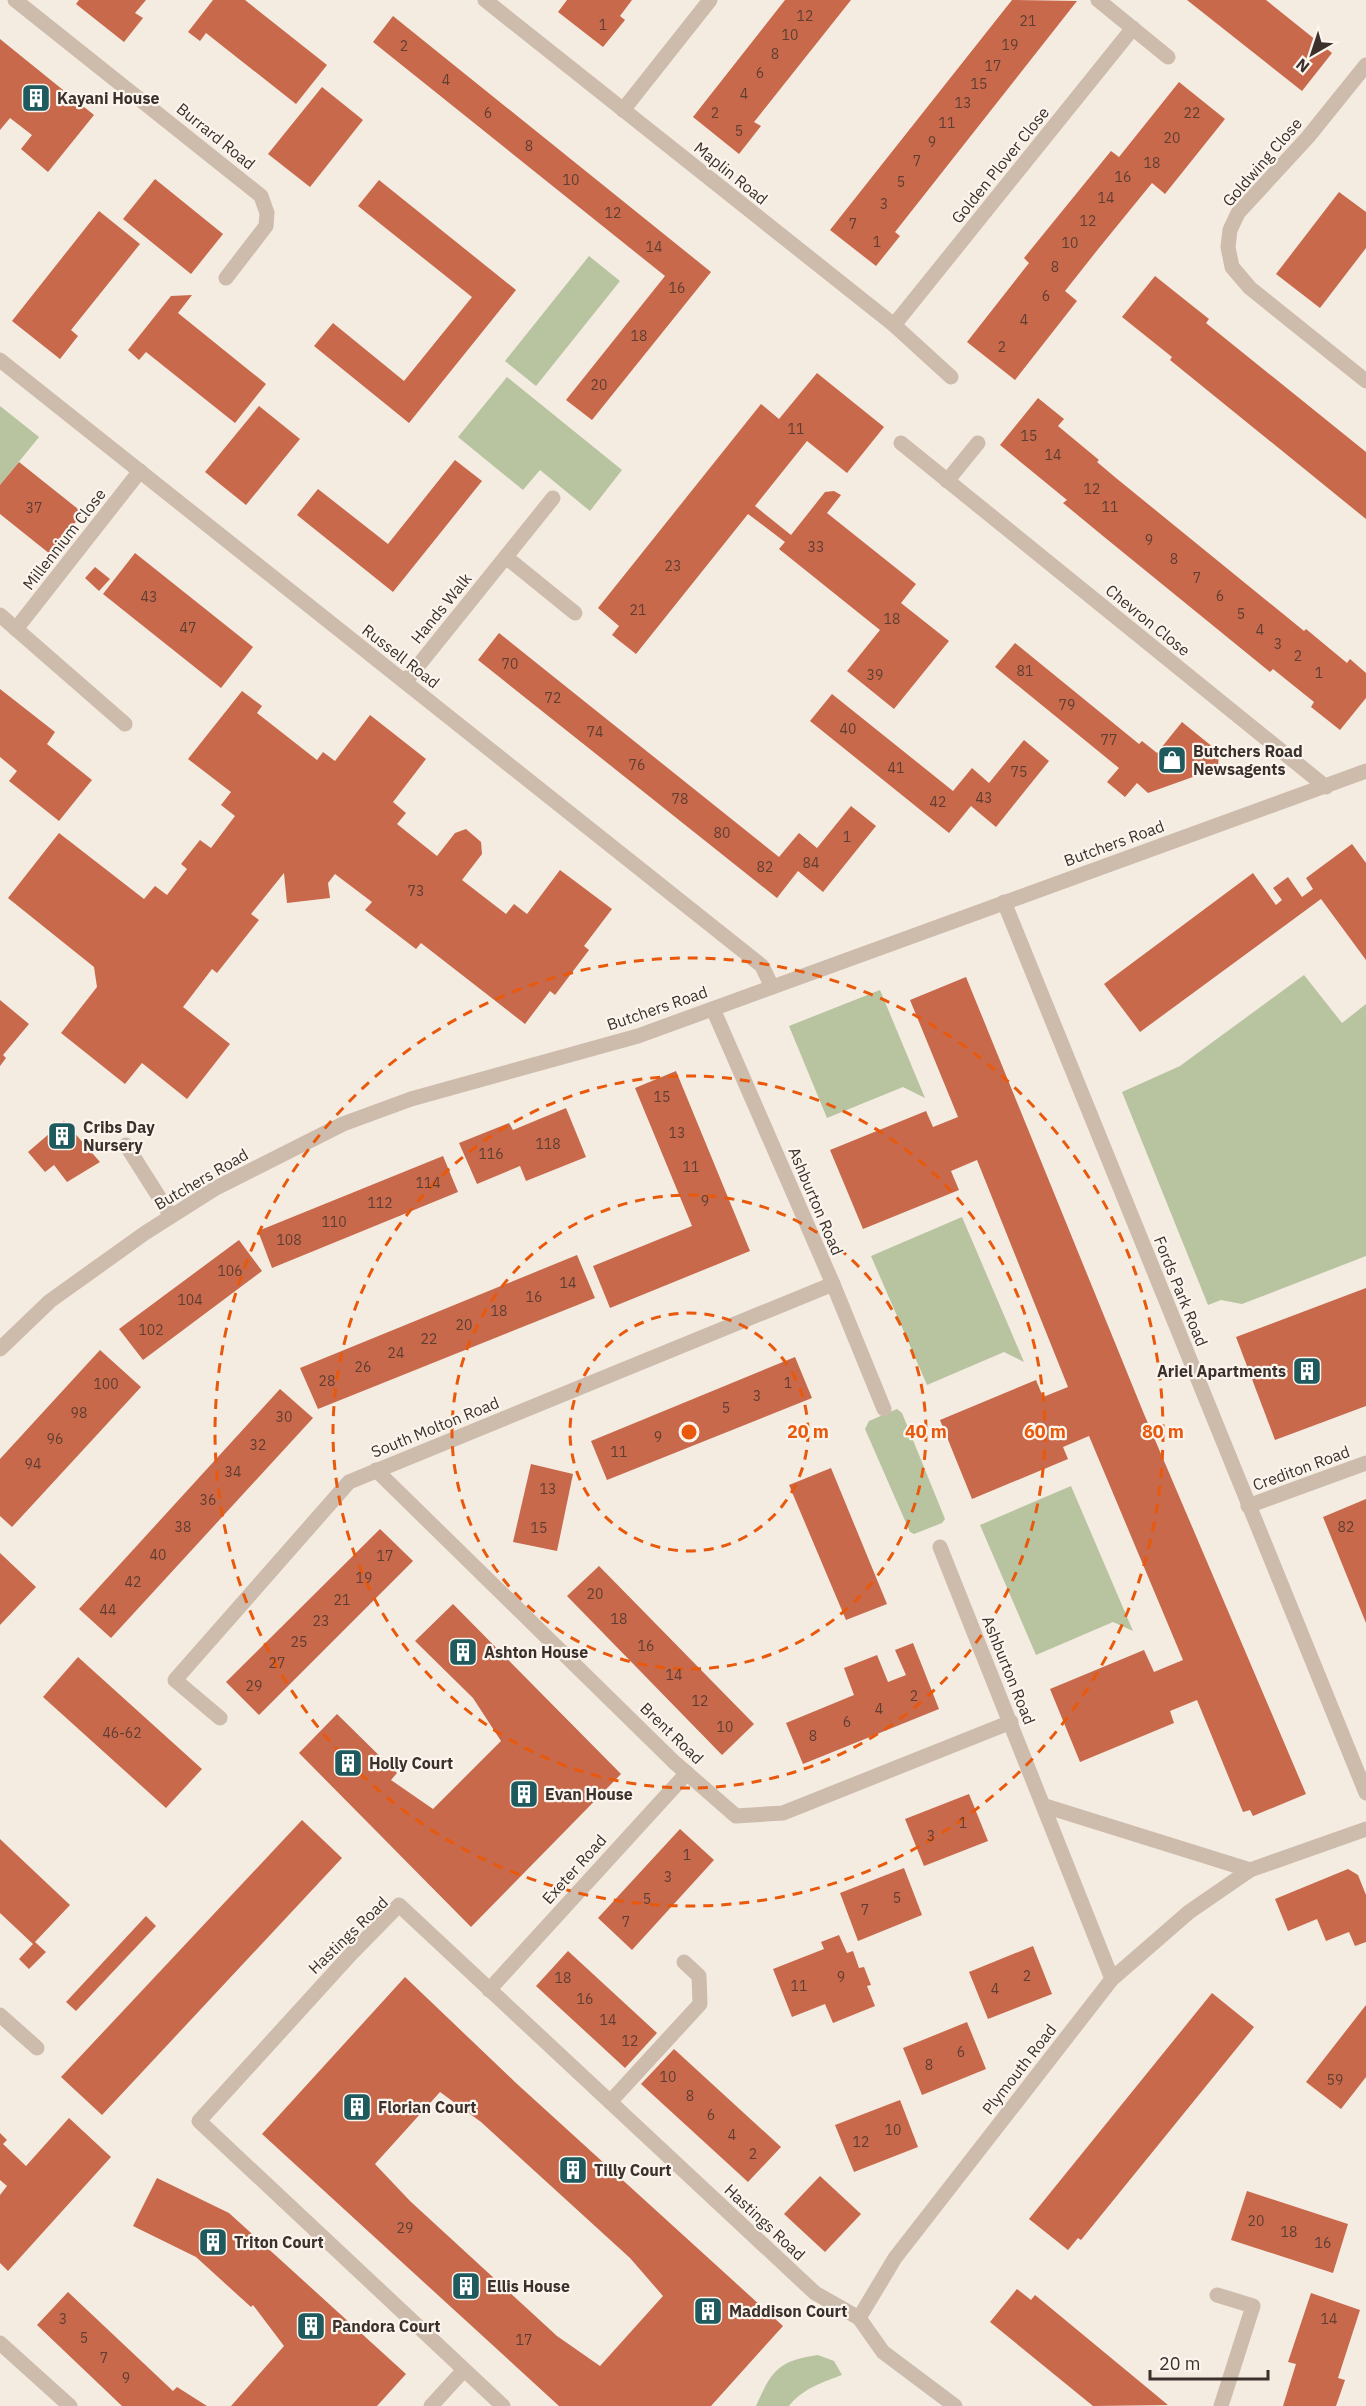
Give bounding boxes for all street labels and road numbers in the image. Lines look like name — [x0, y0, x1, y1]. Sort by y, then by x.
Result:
street label: Burrard Road — [173, 98, 259, 174]
street label: Golden Plover Close — [947, 102, 1053, 227]
street label: Goldwing Close — [1218, 113, 1306, 211]
street label: Maplin Road — [690, 137, 772, 209]
street label: Millennium Close — [18, 484, 110, 594]
street label: Hands Walk — [406, 568, 476, 647]
street label: Chevron Close — [1102, 580, 1194, 660]
street label: Russell Road — [358, 620, 444, 692]
street label: Butchers Road — [1061, 816, 1167, 870]
street label: Butchers Road — [604, 981, 710, 1035]
street label: Butchers Road — [150, 1144, 252, 1214]
street label: Ashburton Road — [784, 1144, 848, 1258]
street label: Fords Park Road — [1150, 1233, 1212, 1349]
street label: South Molton Road — [368, 1392, 502, 1462]
street label: Crediton Road — [1250, 1441, 1352, 1495]
street label: Ashburton Road — [978, 1613, 1040, 1727]
street label: Brent Road — [636, 1698, 708, 1768]
street label: Exeter Road — [538, 1830, 610, 1908]
street label: Hastings Road — [304, 1892, 392, 1978]
street label: Plymouth Road — [978, 2020, 1060, 2118]
street label: Hastings Road — [720, 2180, 810, 2264]

